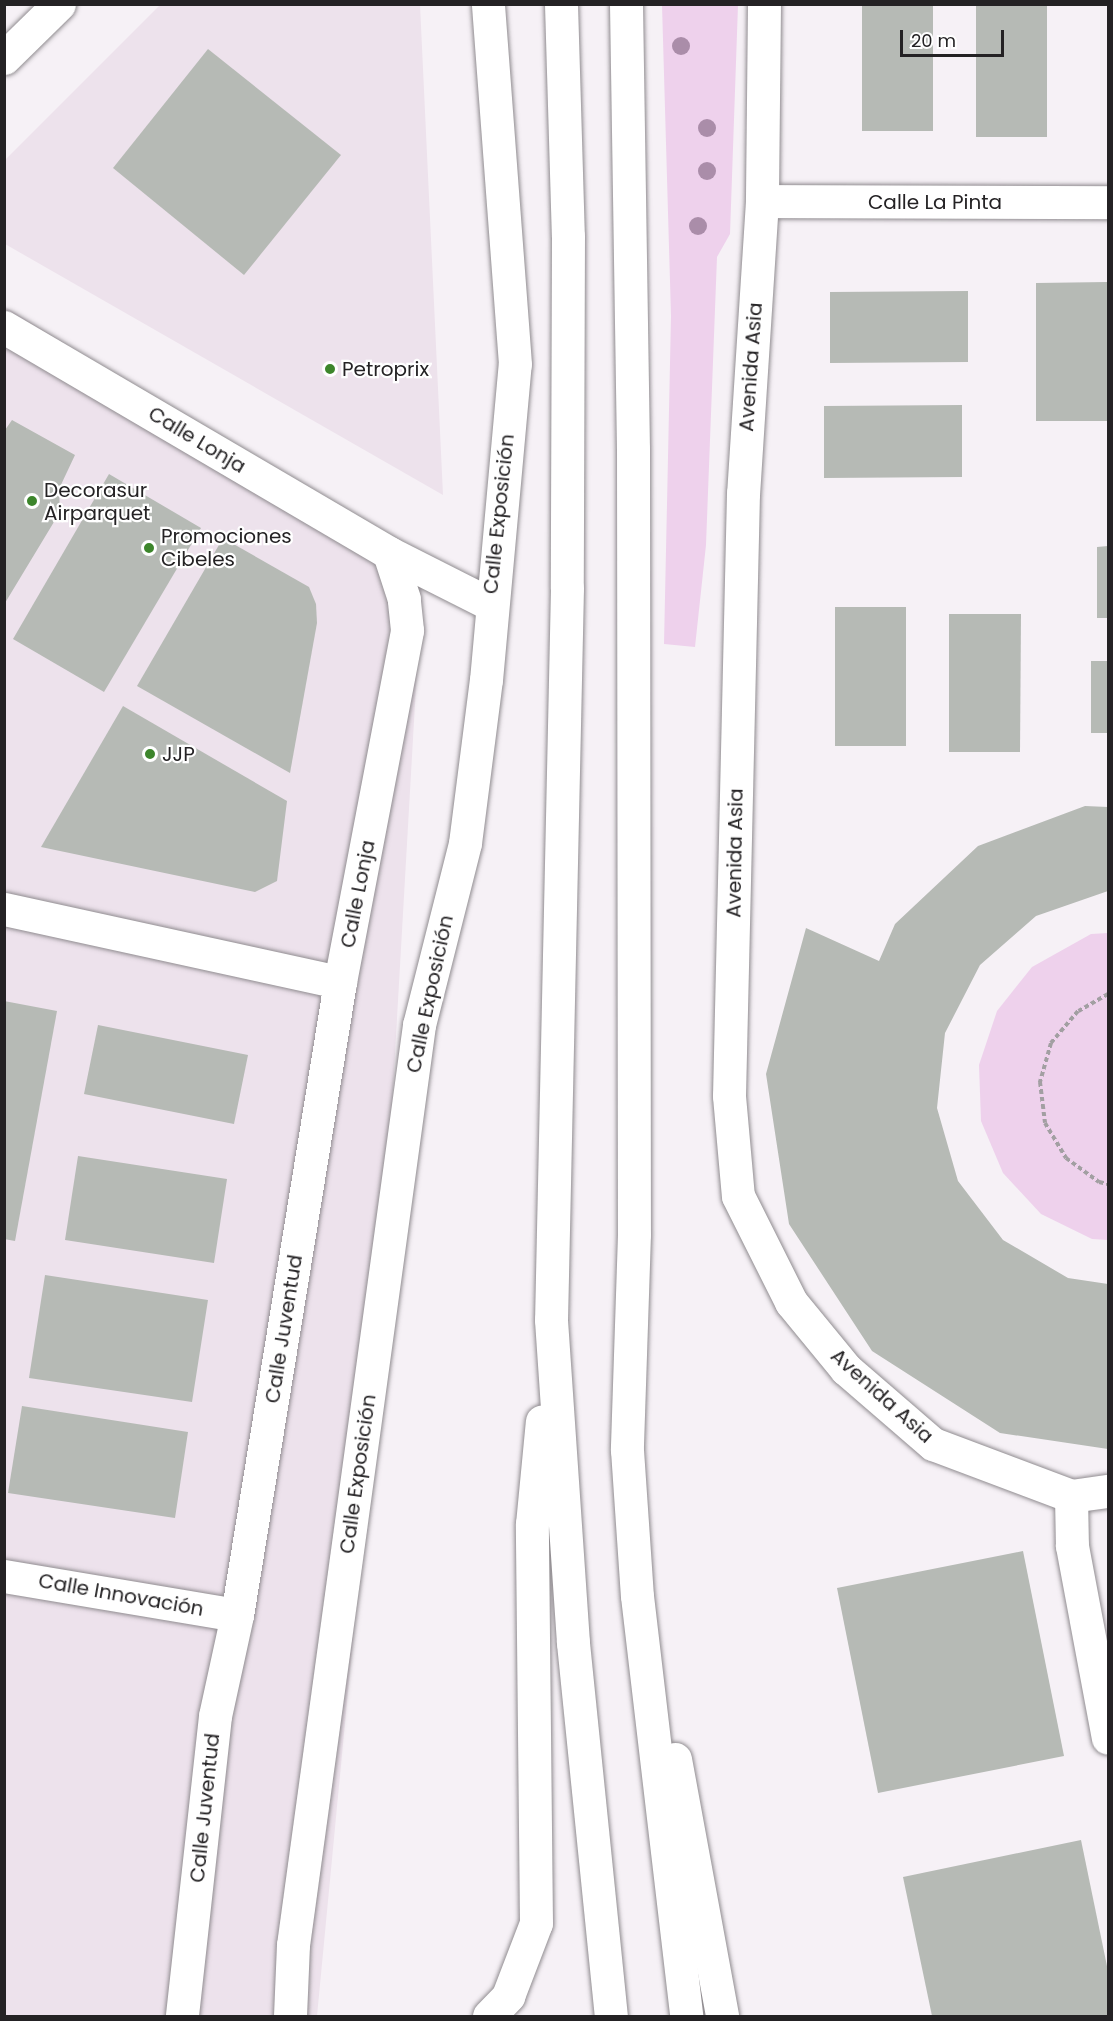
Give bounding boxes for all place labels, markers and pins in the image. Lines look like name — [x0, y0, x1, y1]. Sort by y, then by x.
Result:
place label: Petroprix — [342, 357, 429, 381]
marker: Petroprix — [323, 362, 337, 376]
place label: Decorasur Airparquet — [44, 478, 150, 525]
marker: Decorasur Airparquet — [25, 494, 39, 508]
place label: Promociones Cibeles — [161, 524, 292, 571]
marker: Promociones Cibeles — [142, 541, 156, 555]
place label: JJP — [162, 742, 195, 766]
marker: JJP — [143, 747, 157, 761]

